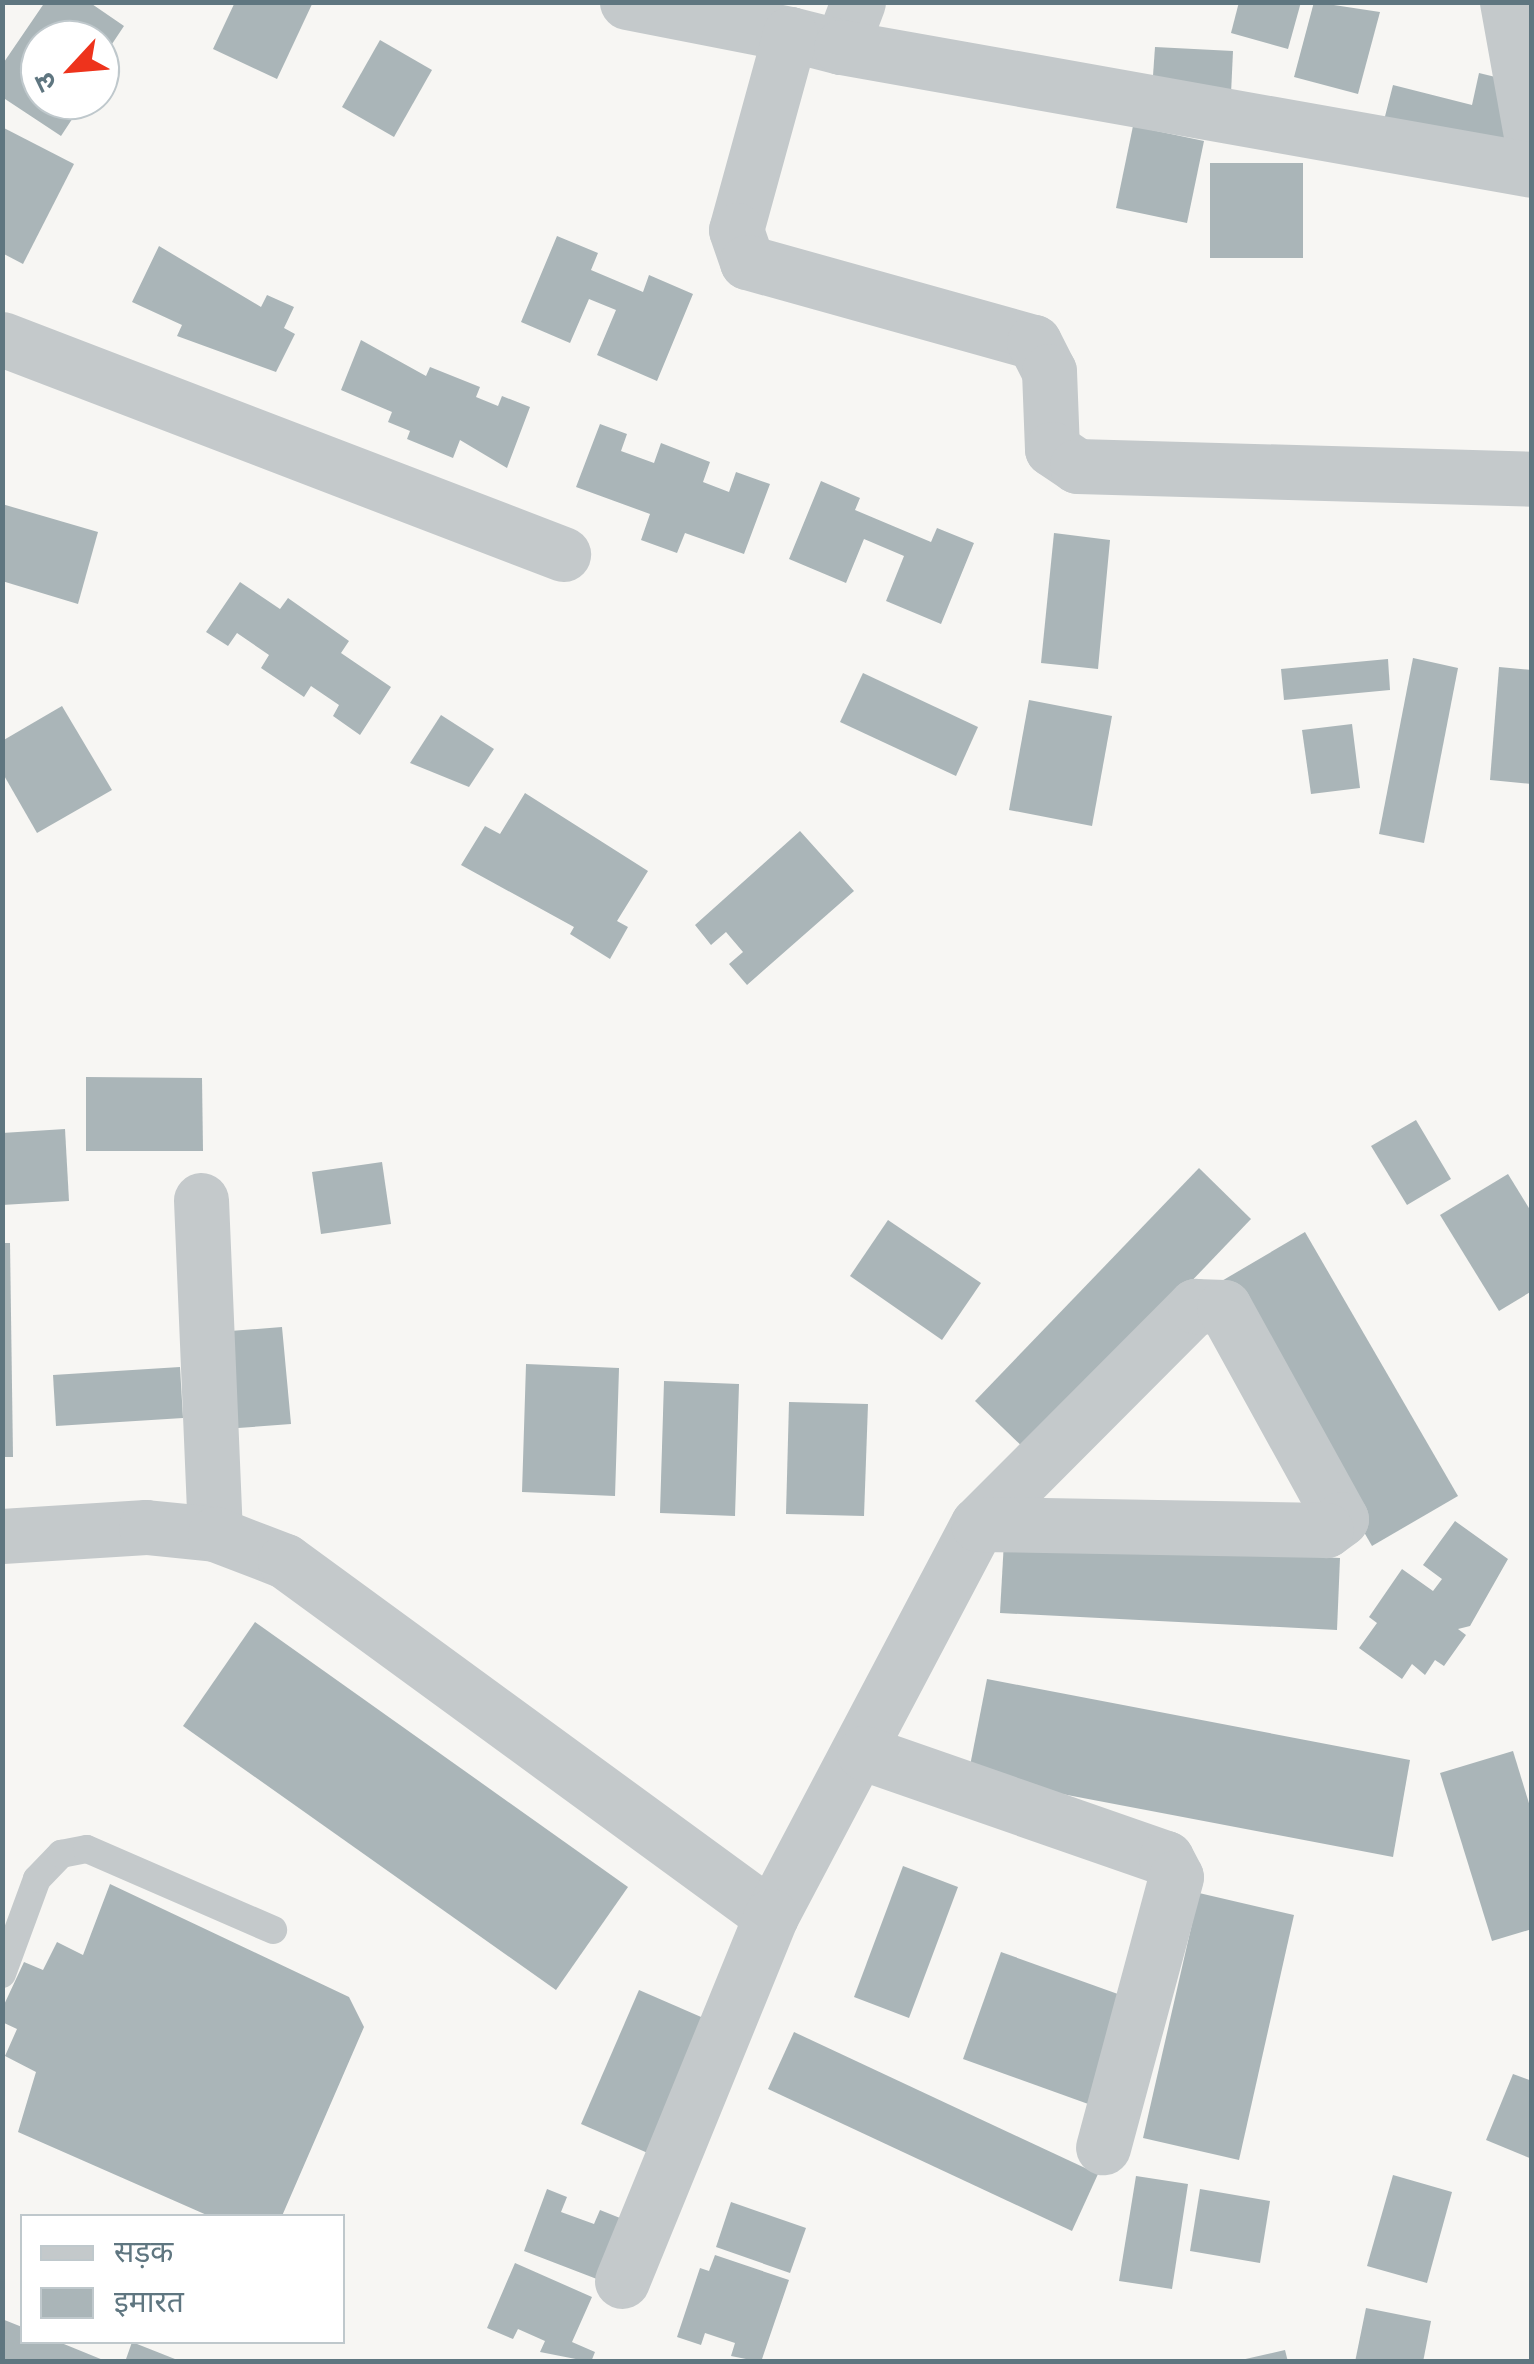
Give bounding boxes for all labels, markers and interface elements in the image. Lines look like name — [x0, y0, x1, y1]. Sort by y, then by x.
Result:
north arrow — [20, 20, 120, 120]
text: उ — [26, 68, 63, 97]
legend — [20, 2214, 345, 2344]
text: सड़क — [114, 2233, 173, 2269]
text: इमारत — [114, 2283, 184, 2319]

